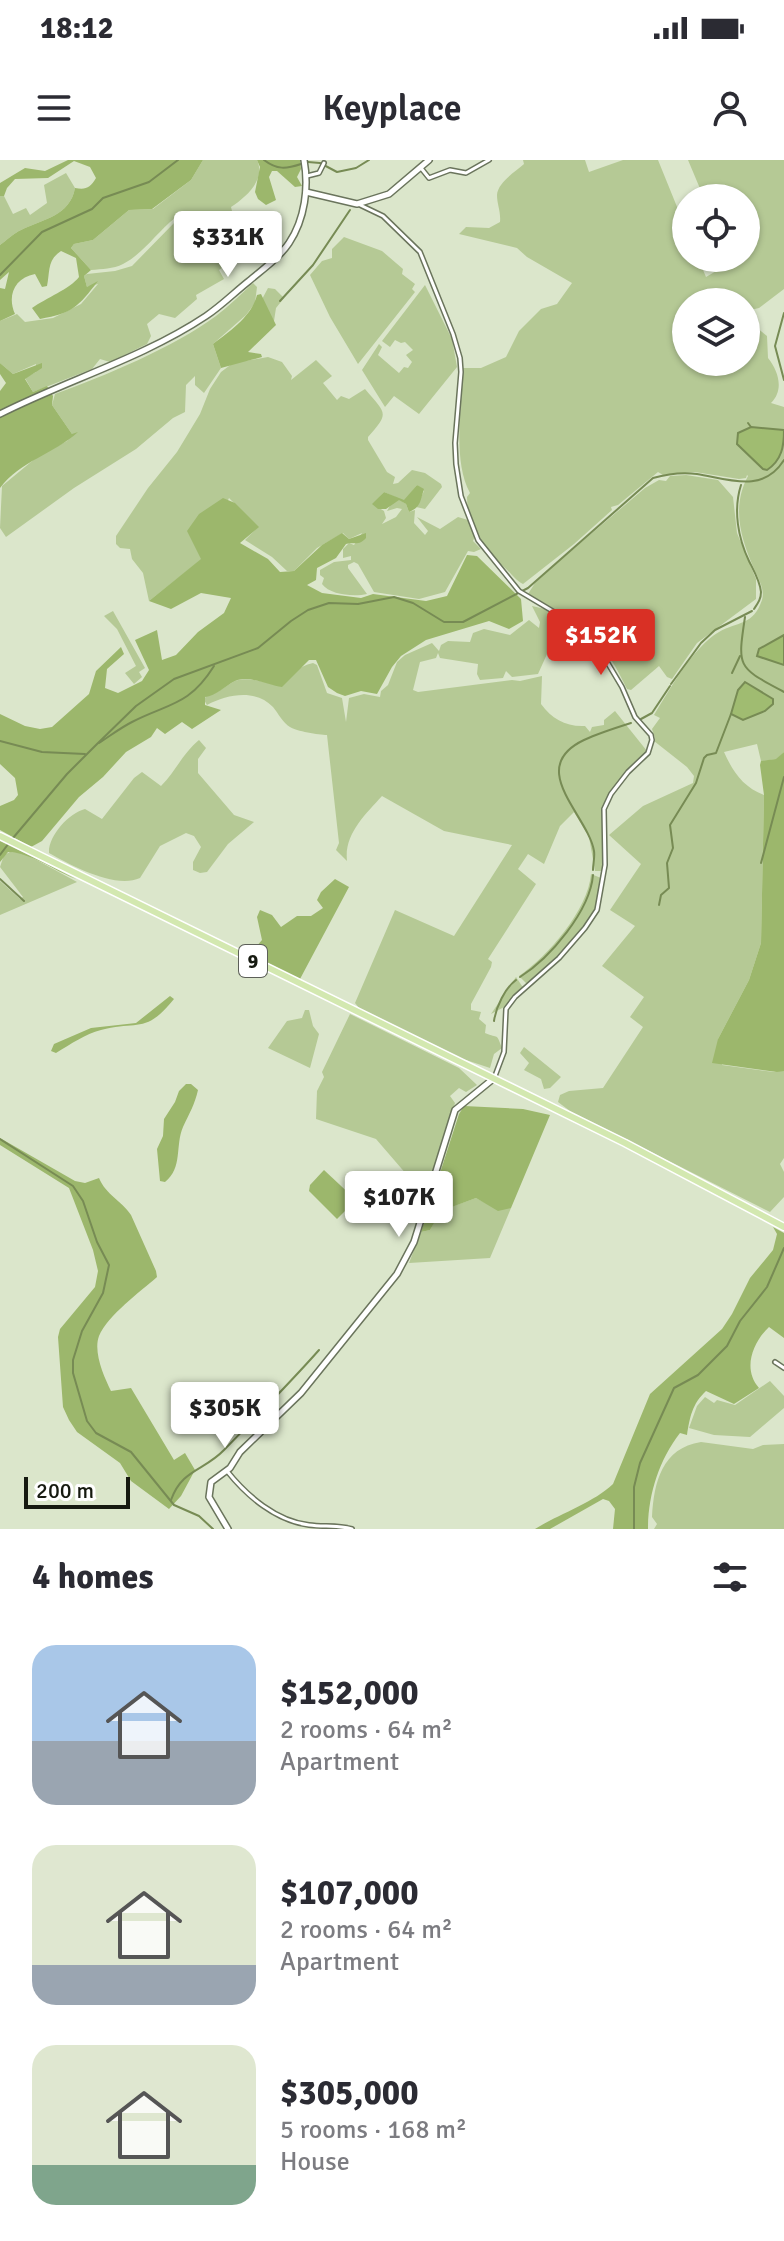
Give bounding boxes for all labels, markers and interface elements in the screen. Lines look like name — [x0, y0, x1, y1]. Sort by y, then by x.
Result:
text: 18:12 — [40, 10, 114, 47]
icon: menu — [32, 86, 76, 130]
text: Keyplace — [322, 86, 462, 131]
icon: person — [708, 86, 752, 130]
map controls — [672, 184, 760, 376]
button: locate — [672, 184, 760, 272]
pin: $331K — [172, 211, 284, 279]
text: $331K — [192, 221, 264, 253]
button: layers — [672, 288, 760, 376]
pin: $152K — [545, 609, 657, 677]
text: $152K — [565, 619, 637, 651]
road number: 9 — [239, 945, 267, 977]
pin: $107K — [343, 1171, 455, 1239]
text: $107K — [363, 1181, 435, 1213]
pin: $305K — [169, 1382, 281, 1450]
text: $305K — [189, 1392, 261, 1424]
scale bar — [24, 1473, 130, 1509]
text: 200 m — [36, 1477, 94, 1504]
icon: filters — [708, 1555, 752, 1599]
text: 4 homes — [32, 1556, 153, 1598]
text: $152,000 — [280, 1672, 419, 1714]
icon: home — [96, 1677, 192, 1773]
text: 2 rooms · 64 m² — [280, 1714, 453, 1746]
text: Apartment — [280, 1746, 399, 1778]
text: $107,000 — [280, 1872, 419, 1914]
icon: home — [96, 1877, 192, 1973]
text: 2 rooms · 64 m² — [280, 1914, 453, 1946]
text: Apartment — [280, 1946, 399, 1978]
text: $305,000 — [280, 2072, 419, 2114]
icon: home — [96, 2077, 192, 2173]
text: 5 rooms · 168 m² — [280, 2114, 467, 2146]
text: House — [280, 2146, 350, 2178]

